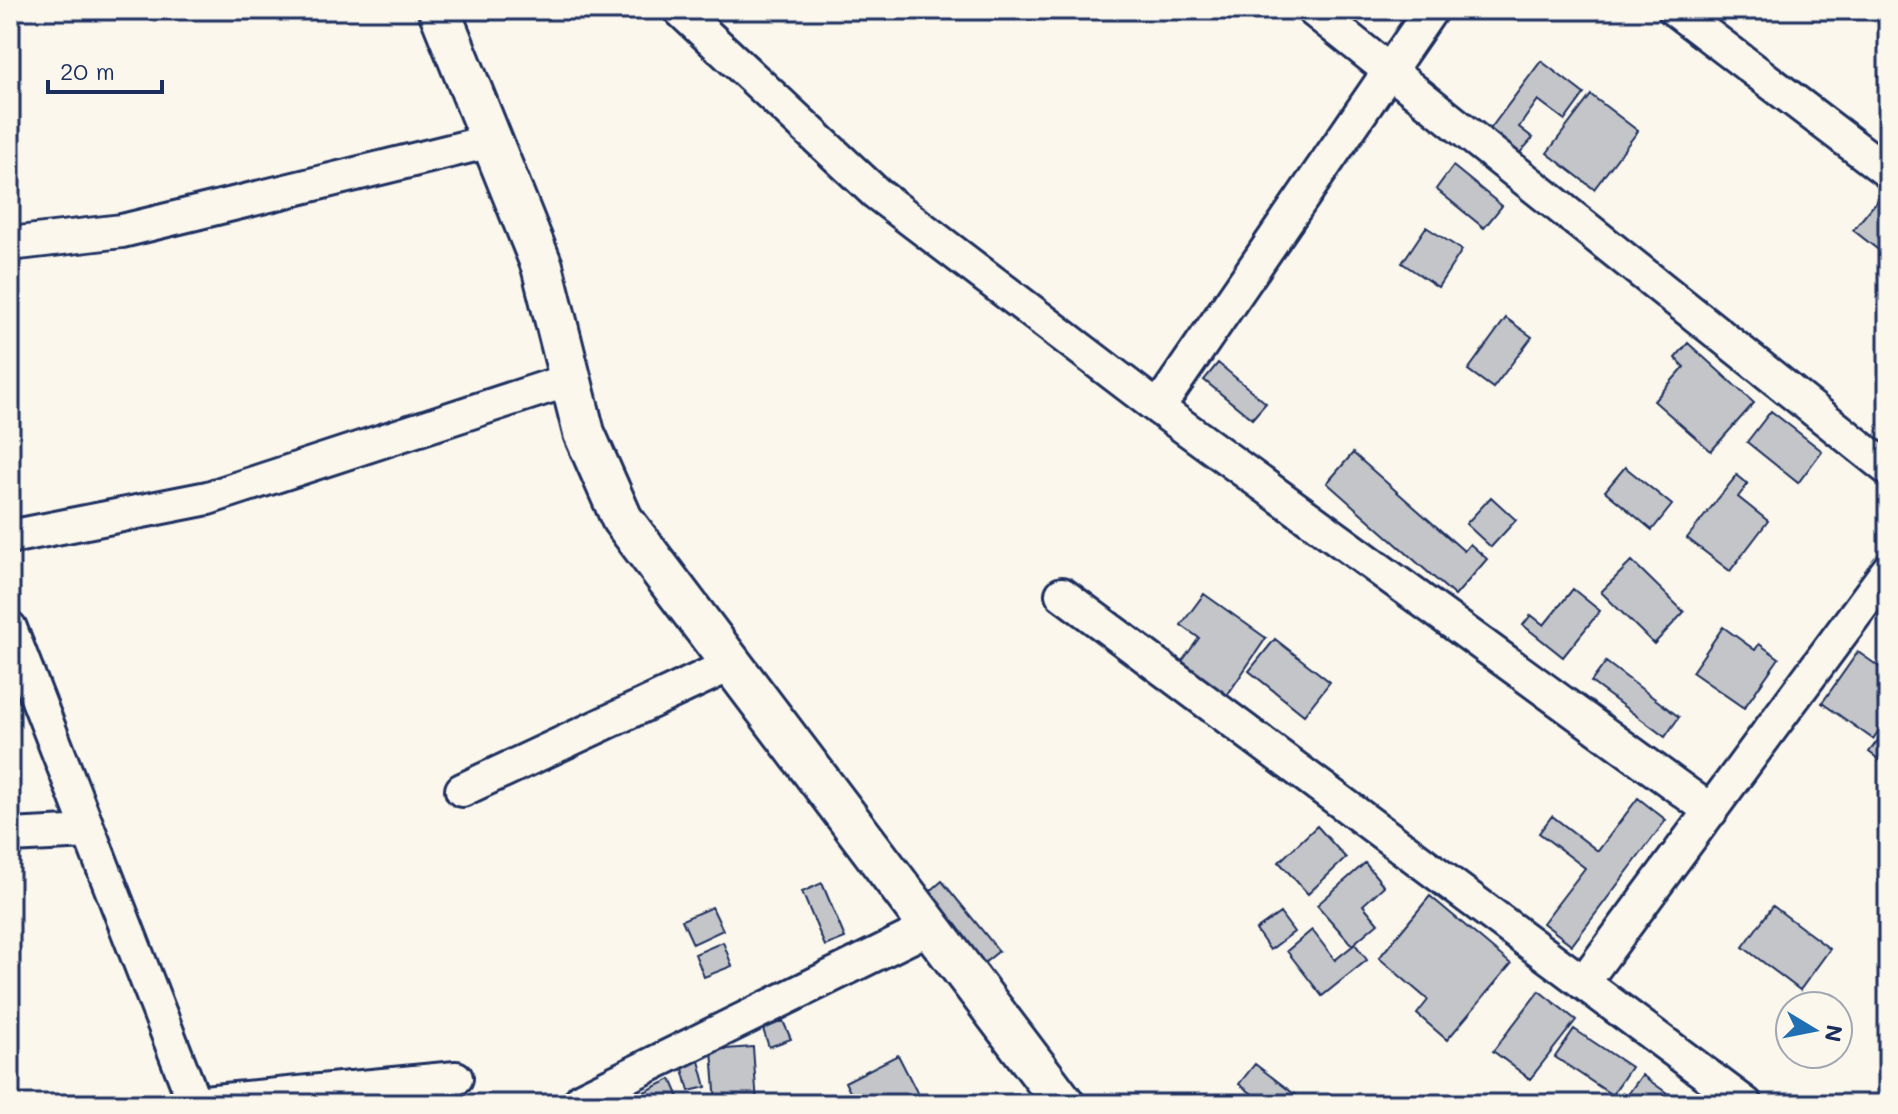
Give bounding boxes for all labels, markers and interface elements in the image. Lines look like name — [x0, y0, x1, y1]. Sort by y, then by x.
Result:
scale bar — [48, 44, 162, 94]
text: 20 m — [60, 55, 115, 86]
north arrow — [1774, 990, 1854, 1070]
text: N — [1818, 1023, 1850, 1044]

